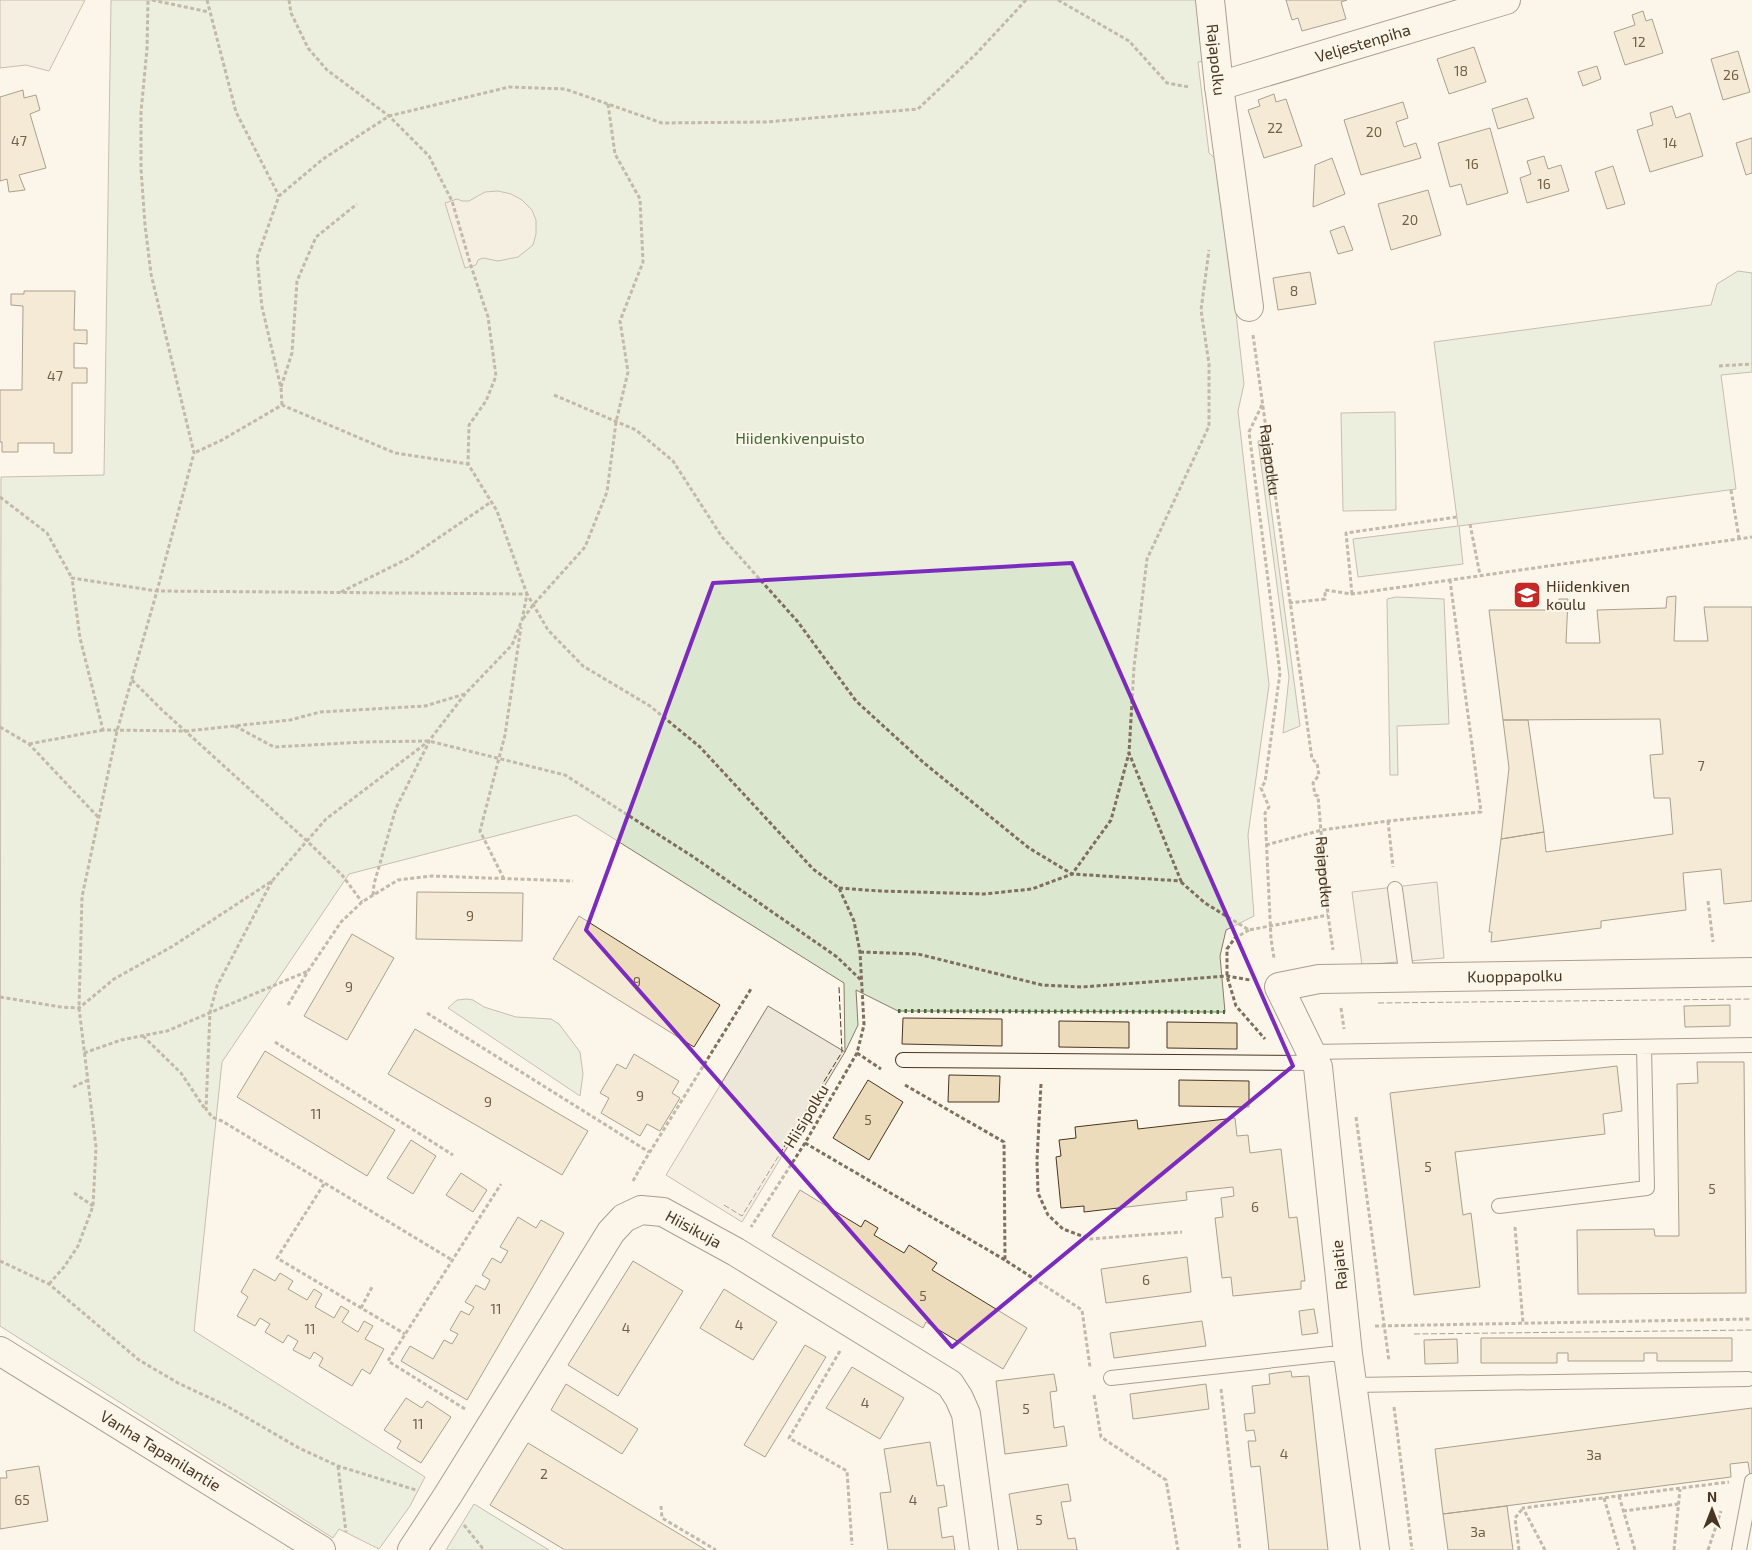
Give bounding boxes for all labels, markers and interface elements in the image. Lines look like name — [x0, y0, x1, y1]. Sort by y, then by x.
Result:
street label: Veljestenpiha — [1313, 19, 1412, 66]
street label: Rajapolku — [1204, 23, 1230, 97]
house number: 12 — [1632, 33, 1646, 50]
house number: 18 — [1454, 62, 1468, 79]
house number: 26 — [1723, 66, 1739, 83]
house number: 22 — [1267, 119, 1283, 136]
house number: 20 — [1366, 123, 1382, 140]
house number: 47 — [11, 132, 27, 149]
house number: 14 — [1663, 134, 1677, 151]
house number: 16 — [1465, 155, 1479, 172]
house number: 16 — [1537, 175, 1551, 192]
house number: 20 — [1402, 211, 1418, 228]
house number: 8 — [1290, 282, 1298, 299]
house number: 47 — [47, 367, 63, 384]
street label: Rajapolku — [1256, 423, 1285, 497]
park label: Hiidenkivenpuisto — [735, 428, 865, 447]
place label: Hiidenkiven koulu — [1546, 576, 1630, 613]
school or university icon: Hiidenkiven koulu — [1512, 580, 1542, 610]
house number: 7 — [1697, 757, 1705, 774]
street label: Rajapolku — [1312, 835, 1337, 908]
house number: 9 — [466, 907, 474, 924]
street label: Kuoppapolku — [1467, 965, 1563, 986]
house number: 9 — [633, 973, 641, 990]
house number: 9 — [345, 978, 353, 995]
street label: Hiisipolku — [779, 1080, 832, 1151]
house number: 9 — [636, 1087, 644, 1104]
house number: 9 — [484, 1093, 492, 1110]
house number: 11 — [310, 1105, 322, 1122]
house number: 5 — [864, 1111, 872, 1128]
house number: 5 — [1424, 1158, 1432, 1175]
house number: 5 — [1708, 1180, 1716, 1197]
house number: 6 — [1251, 1198, 1259, 1215]
street label: Hiisikuja — [663, 1205, 725, 1251]
street label: Rajatie — [1326, 1239, 1352, 1291]
house number: 6 — [1142, 1271, 1150, 1288]
house number: 5 — [919, 1287, 927, 1304]
house number: 11 — [490, 1300, 502, 1317]
house number: 4 — [735, 1316, 743, 1333]
house number: 4 — [622, 1319, 630, 1336]
house number: 11 — [304, 1320, 316, 1337]
house number: 4 — [861, 1394, 869, 1411]
house number: 5 — [1022, 1400, 1030, 1417]
street label: Vanha Tapanilantie — [97, 1406, 225, 1495]
house number: 11 — [412, 1415, 424, 1432]
house number: 4 — [1280, 1445, 1288, 1462]
house number: 3a — [1586, 1446, 1602, 1463]
house number: 2 — [540, 1465, 548, 1482]
north arrow — [1687, 1485, 1737, 1535]
text: N — [1707, 1488, 1717, 1505]
house number: 65 — [14, 1491, 30, 1508]
house number: 4 — [909, 1491, 917, 1508]
house number: 5 — [1035, 1511, 1043, 1528]
house number: 3a — [1470, 1523, 1486, 1540]

